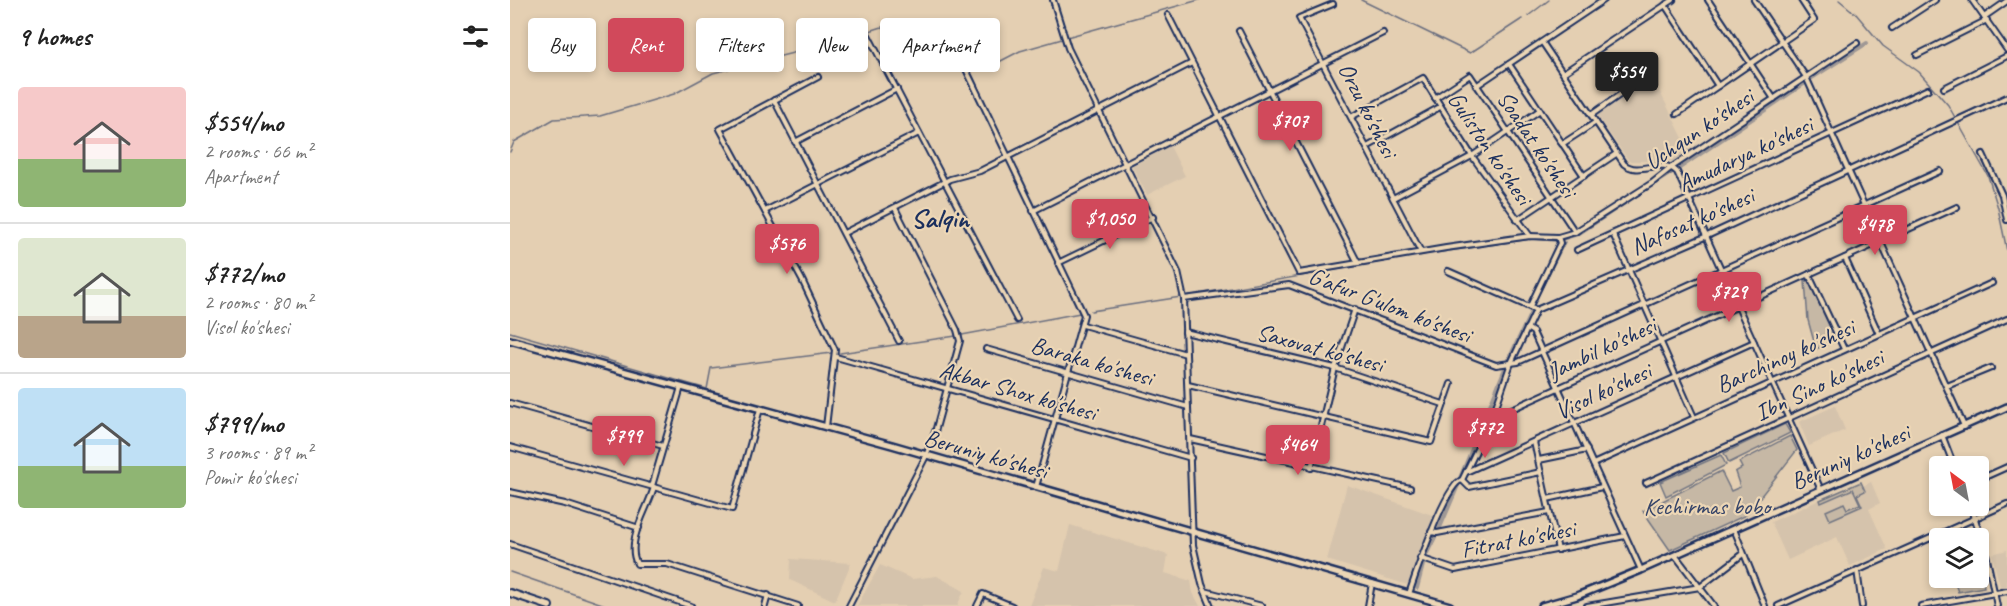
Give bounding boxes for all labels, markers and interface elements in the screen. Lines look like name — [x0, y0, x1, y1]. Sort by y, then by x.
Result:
chip: Buy — [528, 18, 596, 72]
chip: Rent — [608, 18, 684, 72]
chip: Filters — [696, 18, 784, 72]
chip: New — [796, 18, 868, 72]
chip: Apartment — [880, 18, 1000, 72]
text: 9 homes — [18, 20, 91, 53]
icon: filters — [459, 20, 492, 53]
pin: $554 — [1591, 52, 1663, 103]
street label: Orzu ko'shesi — [1331, 58, 1406, 165]
text: $554 — [1609, 59, 1645, 84]
street label: Uchqun ko'shesi — [1639, 80, 1761, 176]
street label: Soadat ko'shesi — [1490, 85, 1585, 205]
street label: Guliston ko'shesi — [1441, 86, 1540, 212]
pin: $707 — [1254, 101, 1326, 152]
text: $554/mo — [204, 106, 283, 139]
text: $707 — [1272, 108, 1308, 133]
street label: Amudarya ko'shesi — [1673, 109, 1820, 198]
icon: home — [66, 111, 138, 183]
text: 2 rooms · 66 m² — [204, 139, 312, 164]
text: Apartment — [204, 164, 277, 189]
street label: Nafosat ko'shesi — [1626, 179, 1761, 262]
pin: $1,050 — [1061, 199, 1159, 250]
district label: Salqin — [911, 201, 971, 235]
pin: $478 — [1839, 205, 1911, 256]
text: $1,050 — [1086, 206, 1134, 231]
text: $478 — [1857, 212, 1893, 237]
pin: $576 — [751, 224, 823, 275]
text: $576 — [769, 231, 805, 256]
text: $772/mo — [204, 257, 284, 290]
street label: G'afur G'ulom ko'shesi — [1305, 260, 1478, 351]
icon: home — [66, 262, 138, 334]
pin: $729 — [1693, 272, 1765, 323]
text: $729 — [1711, 279, 1747, 304]
text: 2 rooms · 80 m² — [204, 290, 312, 315]
street label: Jambil ko'shesi — [1542, 309, 1663, 386]
street label: Barchinoy ko'shesi — [1711, 311, 1861, 400]
text: Visol ko'shesi — [204, 315, 289, 340]
street label: Saxovat ko'shesi — [1253, 317, 1389, 380]
street label: Baraka ko'shesi — [1028, 329, 1159, 393]
street label: Ibn Sino ko'shesi — [1750, 341, 1890, 428]
street label: Akbar Shox ko'shesi — [936, 354, 1102, 428]
street label: Visol ko'shesi — [1550, 355, 1658, 426]
text: $799/mo — [204, 407, 283, 440]
pin: $772 — [1449, 408, 1521, 459]
icon: home — [66, 412, 138, 484]
text: $772 — [1467, 415, 1503, 440]
pin: $799 — [588, 416, 660, 467]
street label: Beruniy ko'shesi — [1786, 416, 1916, 497]
street label: Beruniy ko'shesi — [921, 422, 1054, 487]
text: $799 — [606, 423, 642, 448]
pin: $464 — [1262, 425, 1334, 476]
text: $464 — [1280, 432, 1316, 457]
text: 3 rooms · 89 m² — [204, 440, 312, 465]
north arrow — [1929, 456, 1989, 516]
map controls — [1929, 456, 1989, 588]
text: Pomir ko'shesi — [204, 465, 296, 490]
park label: Kechirmas bobo — [1644, 491, 1773, 521]
street label: Fitrat ko'shesi — [1459, 513, 1580, 565]
button: layers — [1929, 528, 1989, 588]

